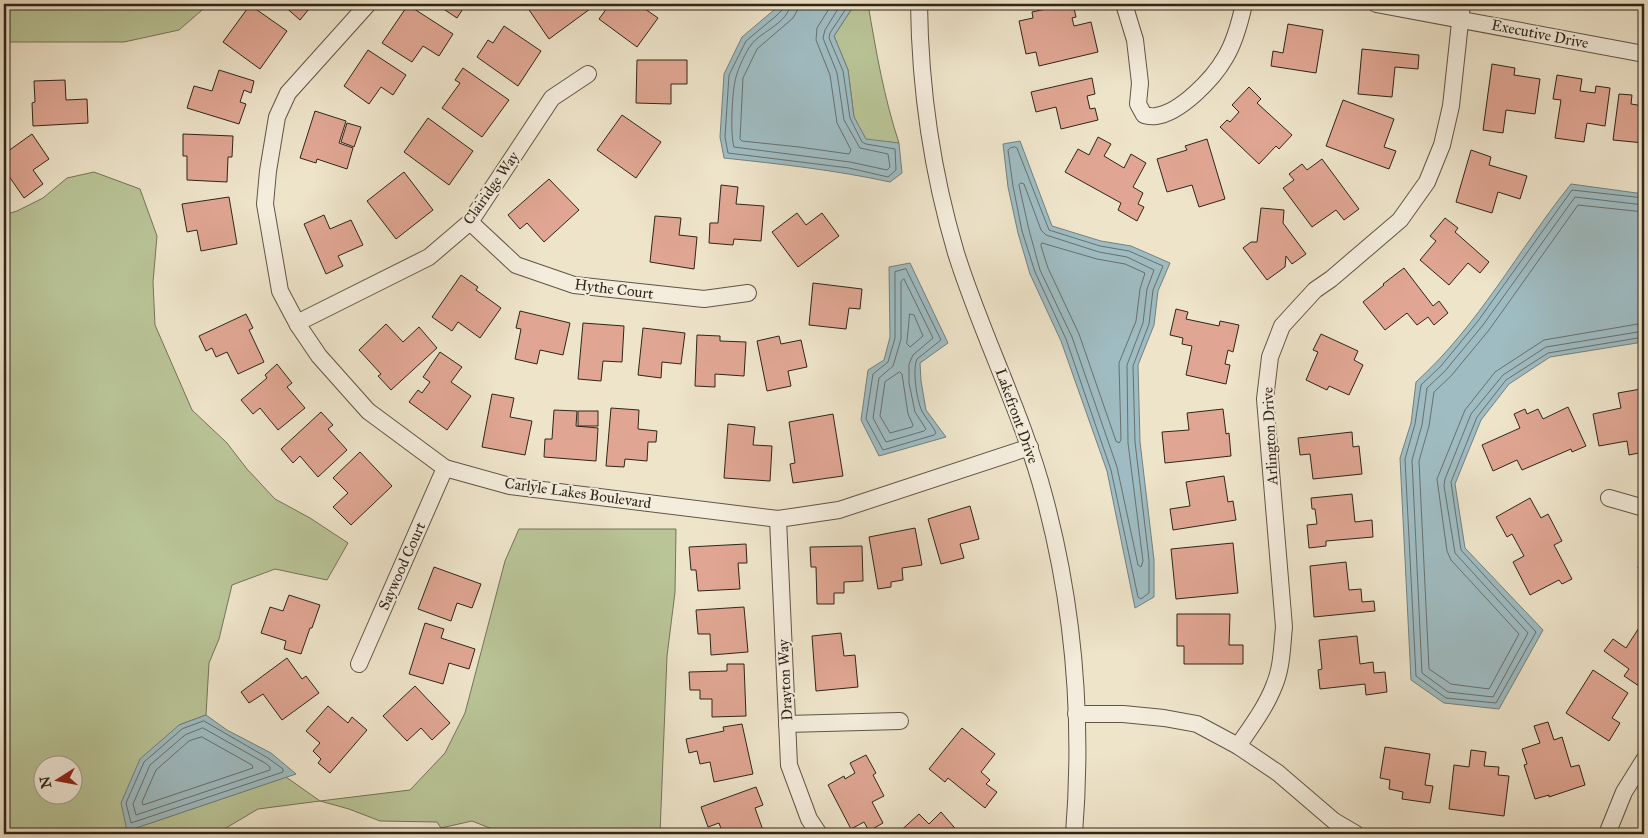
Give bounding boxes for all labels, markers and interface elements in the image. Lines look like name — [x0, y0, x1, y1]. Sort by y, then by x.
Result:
street label: Executive Drive — [1490, 16, 1590, 52]
street label: Clairidge Way — [459, 147, 523, 228]
street label: Hythe Court — [573, 275, 655, 303]
street label: Lakefront Drive — [991, 366, 1043, 466]
street label: Arlington Drive — [1258, 387, 1282, 486]
street label: Carlyle Lakes Boulevard — [503, 474, 653, 512]
street label: Saywood Court — [375, 519, 430, 613]
street label: Drayton Way — [774, 638, 796, 721]
north arrow — [32, 756, 82, 806]
text: N — [36, 775, 55, 790]

